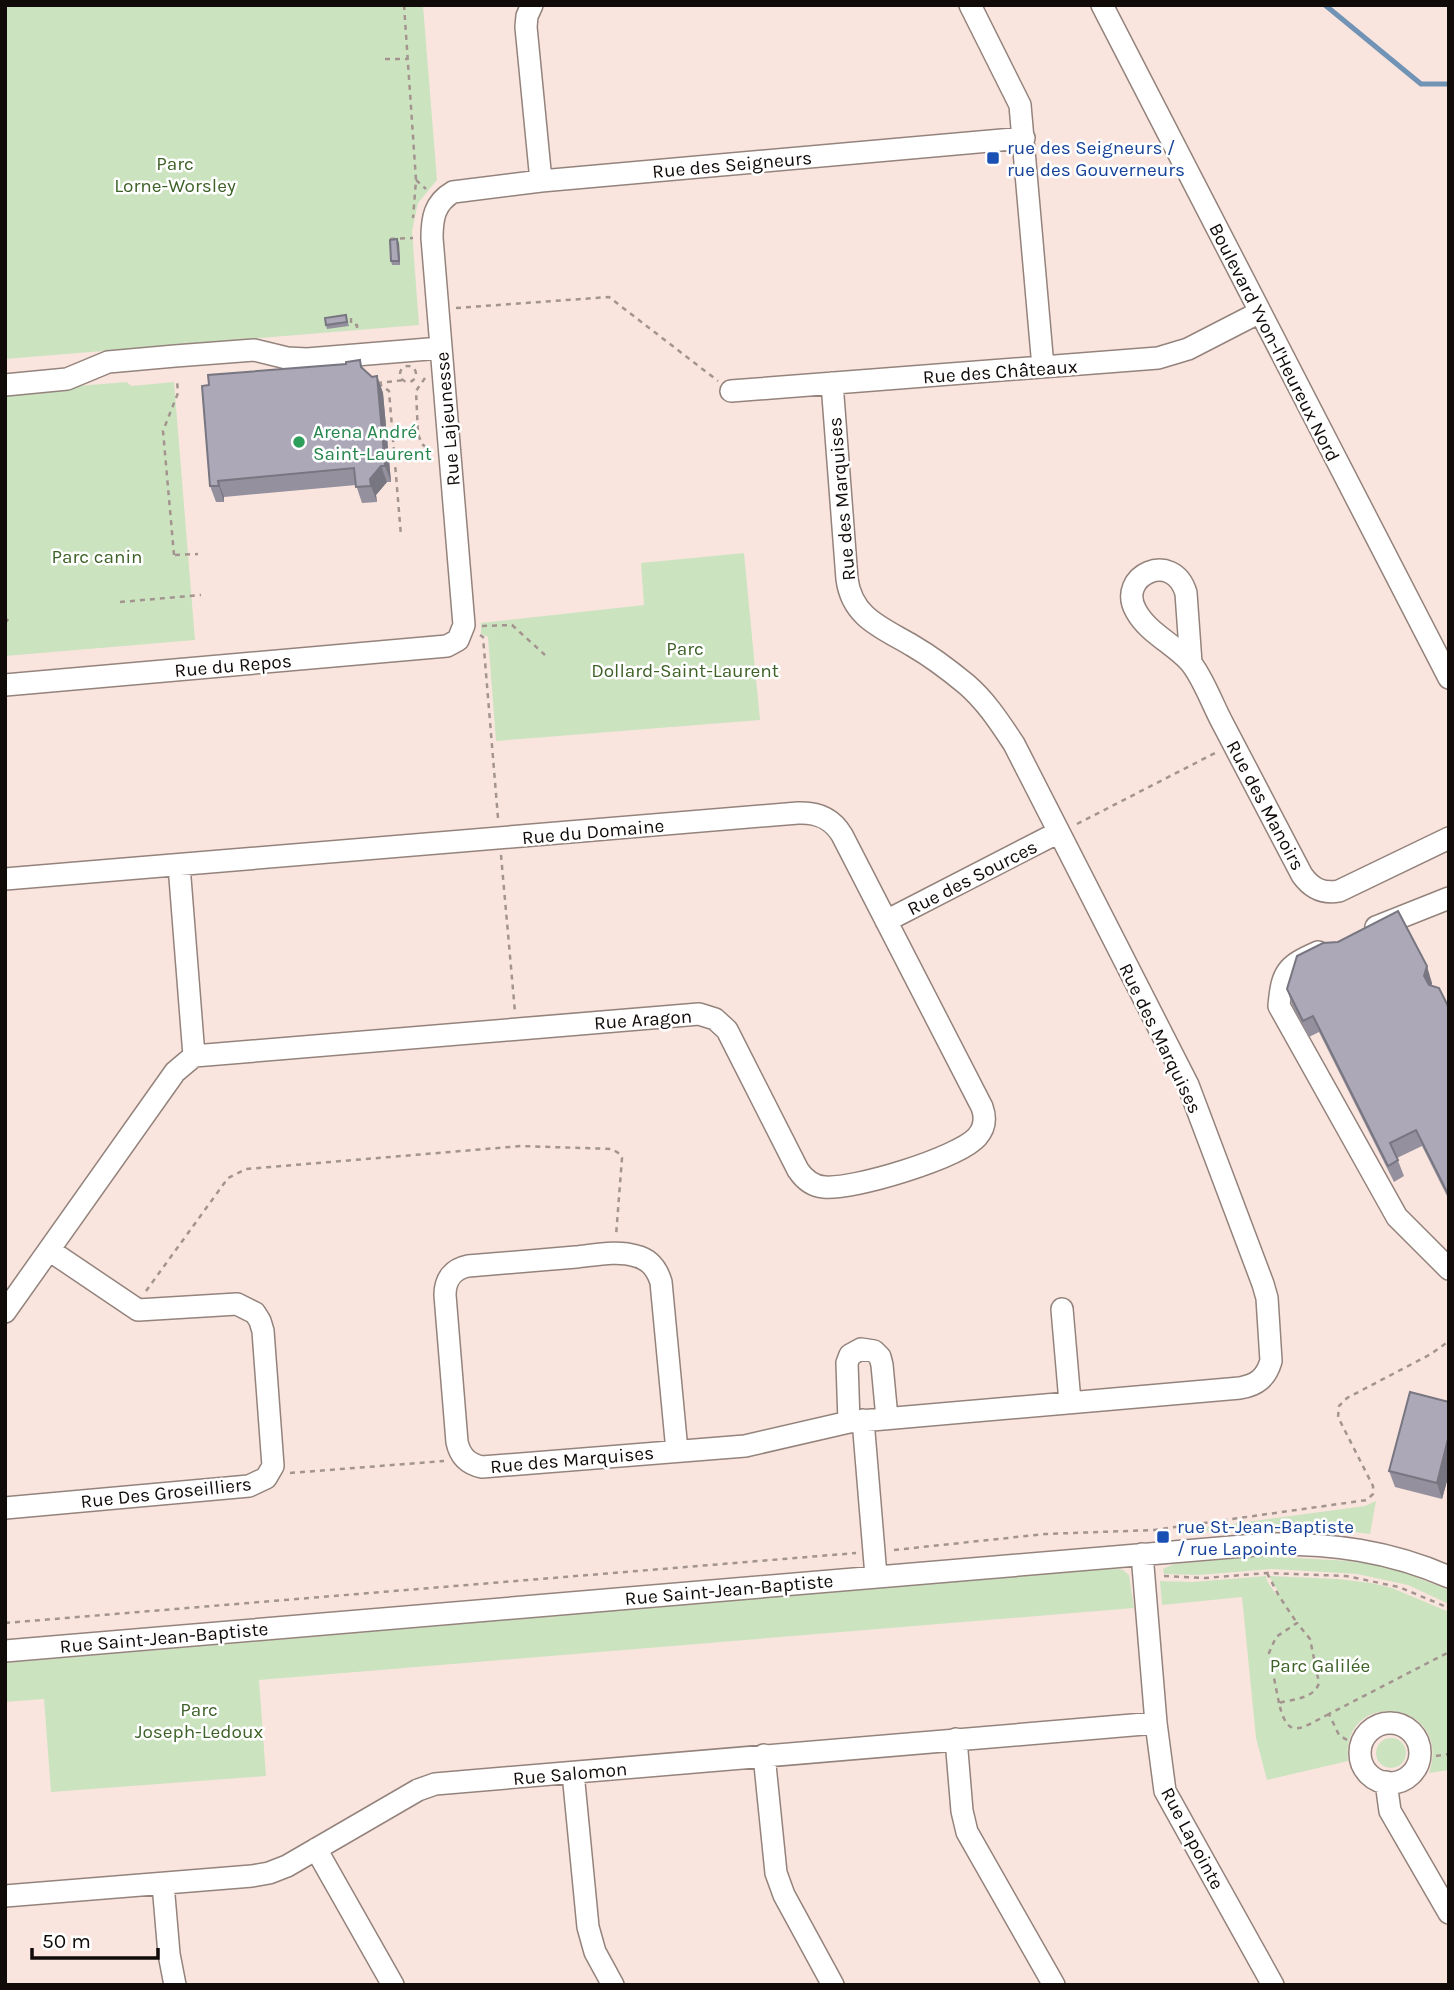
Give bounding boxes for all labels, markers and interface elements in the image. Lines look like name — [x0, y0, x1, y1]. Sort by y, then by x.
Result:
place label: rue des Seigneurs / rue des Gouverneurs — [1007, 137, 1185, 181]
street label: Rue des Seigneurs — [651, 147, 813, 183]
marker: rue des Seigneurs / rue des Gouverneurs — [985, 150, 1001, 166]
park label: Parc Lorne-Worsley — [114, 153, 236, 197]
street label: Boulevard Yvon-l'Heureux Nord — [1204, 220, 1344, 465]
street label: Rue Lajeunesse — [431, 351, 465, 487]
street label: Rue des Châteaux — [922, 356, 1078, 388]
street label: Rue des Marquises — [824, 416, 860, 582]
place label: Arena André Saint-Laurent — [313, 421, 432, 465]
marker: Arena André Saint-Laurent — [291, 434, 307, 450]
park label: Parc canin — [51, 546, 143, 568]
park label: Parc Dollard-Saint-Laurent — [591, 638, 779, 682]
street label: Rue du Repos — [174, 650, 293, 682]
street label: Rue des Manoirs — [1222, 737, 1309, 874]
street label: Rue du Domaine — [521, 815, 665, 849]
street label: Rue des Sources — [904, 836, 1041, 920]
street label: Rue des Marquises — [1114, 960, 1206, 1117]
street label: Rue Aragon — [593, 1006, 693, 1034]
street label: Rue des Marquises — [489, 1442, 655, 1478]
street label: Rue Des Groseilliers — [79, 1473, 253, 1513]
place label: rue St-Jean-Baptiste / rue Lapointe — [1177, 1516, 1354, 1560]
marker: rue St-Jean-Baptiste / rue Lapointe — [1155, 1529, 1171, 1545]
street label: Rue Saint-Jean-Baptiste — [624, 1570, 834, 1610]
street label: Rue Saint-Jean-Baptiste — [59, 1618, 269, 1658]
park label: Parc Galilée — [1270, 1655, 1370, 1677]
park label: Parc Joseph-Ledoux — [135, 1699, 264, 1743]
street label: Rue Salomon — [512, 1758, 628, 1790]
street label: Rue Lapointe — [1156, 1784, 1228, 1893]
scale bar — [32, 1916, 158, 1960]
text: 50 m — [42, 1929, 91, 1953]

